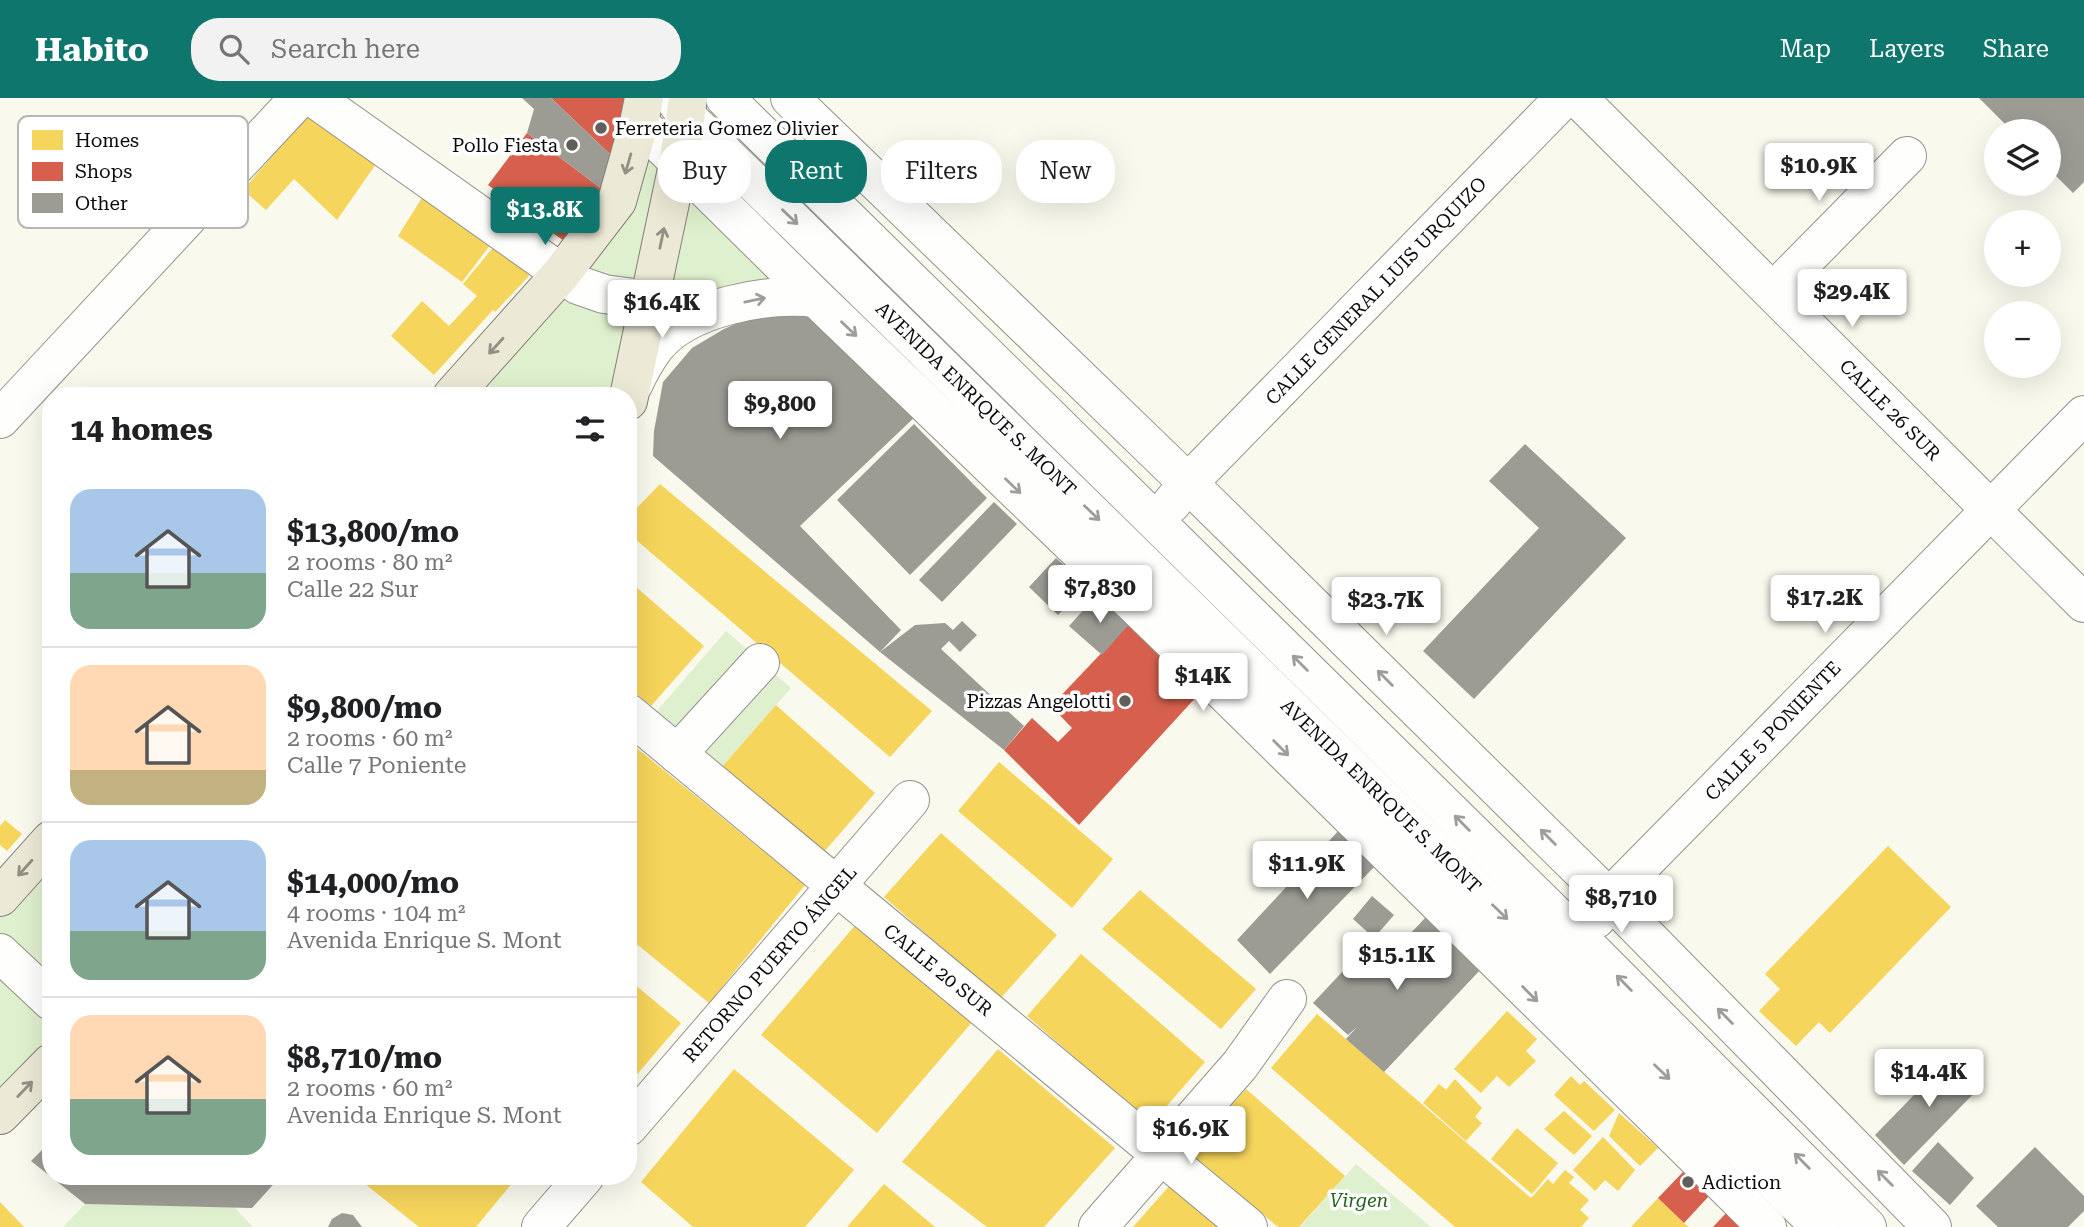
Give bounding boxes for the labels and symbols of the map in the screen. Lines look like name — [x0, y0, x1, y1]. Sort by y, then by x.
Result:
legend — [18, 116, 248, 228]
place label: Ferreteria Gomez Olivier — [615, 117, 839, 140]
marker: Ferreteria Gomez Olivier — [593, 120, 609, 136]
text: Homes — [75, 129, 139, 152]
place label: Pollo Fiesta — [452, 134, 559, 157]
marker: Pollo Fiesta — [564, 137, 580, 153]
pin: $10.9K — [1762, 144, 1876, 203]
one-way arrow — [620, 153, 633, 175]
text: Shops — [75, 160, 132, 183]
street label: CALLE GENERAL LUIS URQUIZO — [1261, 172, 1491, 410]
pin: $13.8K — [488, 188, 602, 247]
text: Other — [75, 192, 128, 215]
one-way arrow — [781, 208, 798, 225]
one-way arrow — [656, 227, 670, 250]
pin: $29.4K — [1795, 270, 1909, 329]
pin: $16.4K — [605, 280, 719, 340]
one-way arrow — [743, 293, 766, 307]
street label: AVENIDA ENRIQUE S. MONT — [871, 297, 1081, 501]
one-way arrow — [840, 321, 858, 337]
one-way arrow — [488, 337, 504, 355]
street label: CALLE 26 SUR — [1835, 355, 1945, 465]
pin: $9,800 — [723, 382, 837, 441]
one-way arrow — [1004, 478, 1021, 495]
one-way arrow — [1083, 505, 1100, 522]
pin: $7,830 — [1043, 566, 1157, 625]
pin: $17.2K — [1768, 575, 1882, 635]
pin: $23.7K — [1329, 578, 1443, 637]
pin: $14K — [1162, 654, 1244, 713]
one-way arrow — [1292, 655, 1309, 672]
street label: CALLE 5 PONIENTE — [1700, 656, 1846, 806]
one-way arrow — [1377, 669, 1394, 686]
place label: Pizzas Angelotti — [967, 690, 1111, 713]
marker: Pizzas Angelotti — [1117, 693, 1133, 709]
street label: AVENIDA ENRIQUE S. MONT — [1276, 694, 1486, 898]
one-way arrow — [1272, 739, 1289, 756]
one-way arrow — [1454, 814, 1471, 831]
one-way arrow — [1539, 829, 1556, 846]
pin: $11.9K — [1250, 842, 1364, 901]
one-way arrow — [18, 859, 34, 877]
street label: RETORNO PUERTO ÁNGEL — [678, 861, 862, 1067]
pin: $8,710 — [1564, 876, 1678, 935]
one-way arrow — [1491, 904, 1508, 921]
street label: CALLE 20 SUR — [879, 919, 997, 1021]
pin: $15.1K — [1340, 932, 1454, 992]
one-way arrow — [1616, 974, 1633, 991]
one-way arrow — [1522, 985, 1539, 1002]
one-way arrow — [1717, 1008, 1734, 1025]
pin: $14.4K — [1872, 1049, 1986, 1109]
one-way arrow — [1654, 1063, 1671, 1080]
one-way arrow — [17, 1081, 34, 1098]
pin: $16.9K — [1134, 1107, 1248, 1166]
one-way arrow — [1793, 1153, 1810, 1170]
one-way arrow — [1876, 1170, 1893, 1187]
place label: Adiction — [1702, 1171, 1781, 1194]
marker: Adiction — [1680, 1174, 1696, 1190]
park label: Virgen — [1330, 1189, 1389, 1212]

